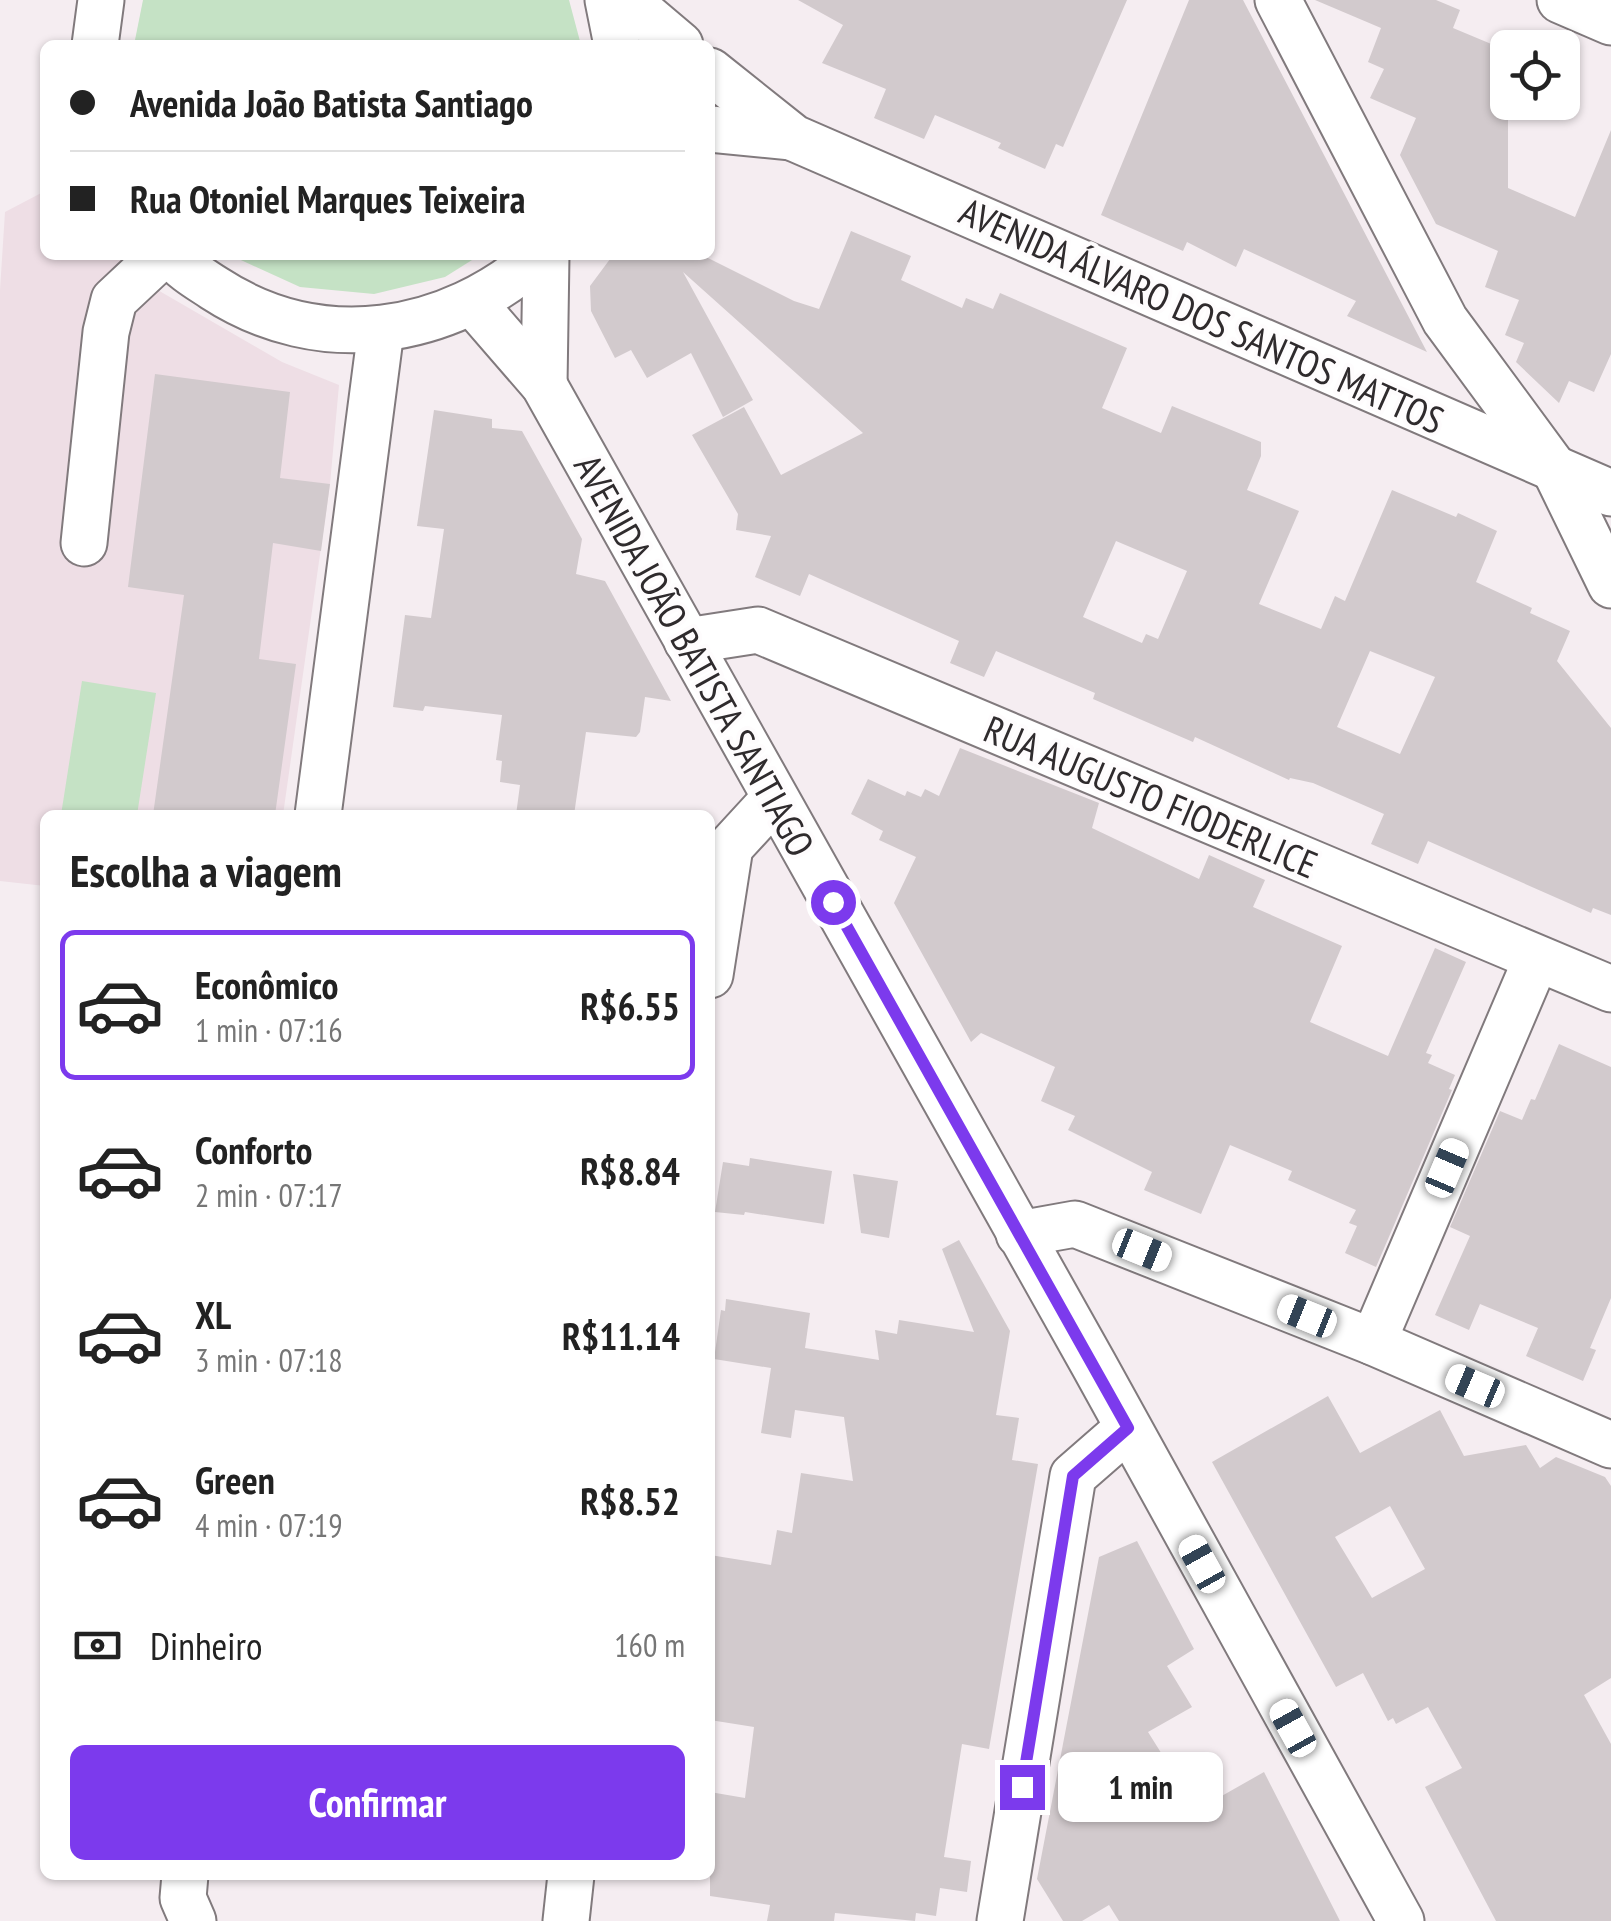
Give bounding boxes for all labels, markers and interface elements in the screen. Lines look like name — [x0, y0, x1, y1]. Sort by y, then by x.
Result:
map controls — [1490, 30, 1580, 120]
button: locate — [1490, 30, 1580, 120]
text: Avenida João Batista Santiago — [130, 78, 533, 127]
text: Rua Otoniel Marques Teixeira — [130, 174, 525, 223]
street label: AVENIDA ÁLVARO DOS SANTOS MATTOS — [953, 186, 1451, 444]
street label: AVENIDA JOÃO BATISTA SANTIAGO — [564, 446, 826, 864]
street label: RUA AUGUSTO FIODERLICE — [977, 704, 1325, 888]
text: Escolha a viagem — [70, 841, 342, 899]
route start — [811, 880, 856, 925]
icon: car — [75, 960, 165, 1050]
text: Econômico — [195, 960, 339, 1009]
text: R$6.55 — [580, 981, 680, 1030]
text: 1 min · 07:16 — [195, 1009, 343, 1051]
icon: car — [75, 1125, 165, 1215]
text: Conforto — [195, 1125, 312, 1174]
car — [1421, 1135, 1473, 1201]
text: R$8.84 — [580, 1146, 680, 1195]
text: 2 min · 07:17 — [195, 1174, 343, 1216]
car — [1109, 1225, 1175, 1275]
icon: car — [75, 1290, 165, 1380]
text: XL — [195, 1290, 231, 1339]
car — [1274, 1291, 1340, 1341]
text: R$11.14 — [562, 1311, 680, 1360]
text: 3 min · 07:18 — [195, 1339, 343, 1381]
car — [1442, 1360, 1508, 1412]
icon: car — [75, 1455, 165, 1545]
text: Green — [195, 1455, 275, 1504]
text: R$8.52 — [580, 1476, 680, 1525]
text: 4 min · 07:19 — [195, 1504, 343, 1546]
car — [1174, 1530, 1230, 1598]
icon: cash — [70, 1618, 125, 1673]
text: Dinheiro — [150, 1621, 262, 1670]
text: 160 m — [614, 1624, 685, 1666]
car — [1265, 1694, 1321, 1762]
button: Confirmar — [70, 1745, 685, 1860]
callout: 1 min — [1057, 1752, 1222, 1822]
route end — [1000, 1765, 1045, 1810]
text: 1 min — [1108, 1766, 1173, 1808]

